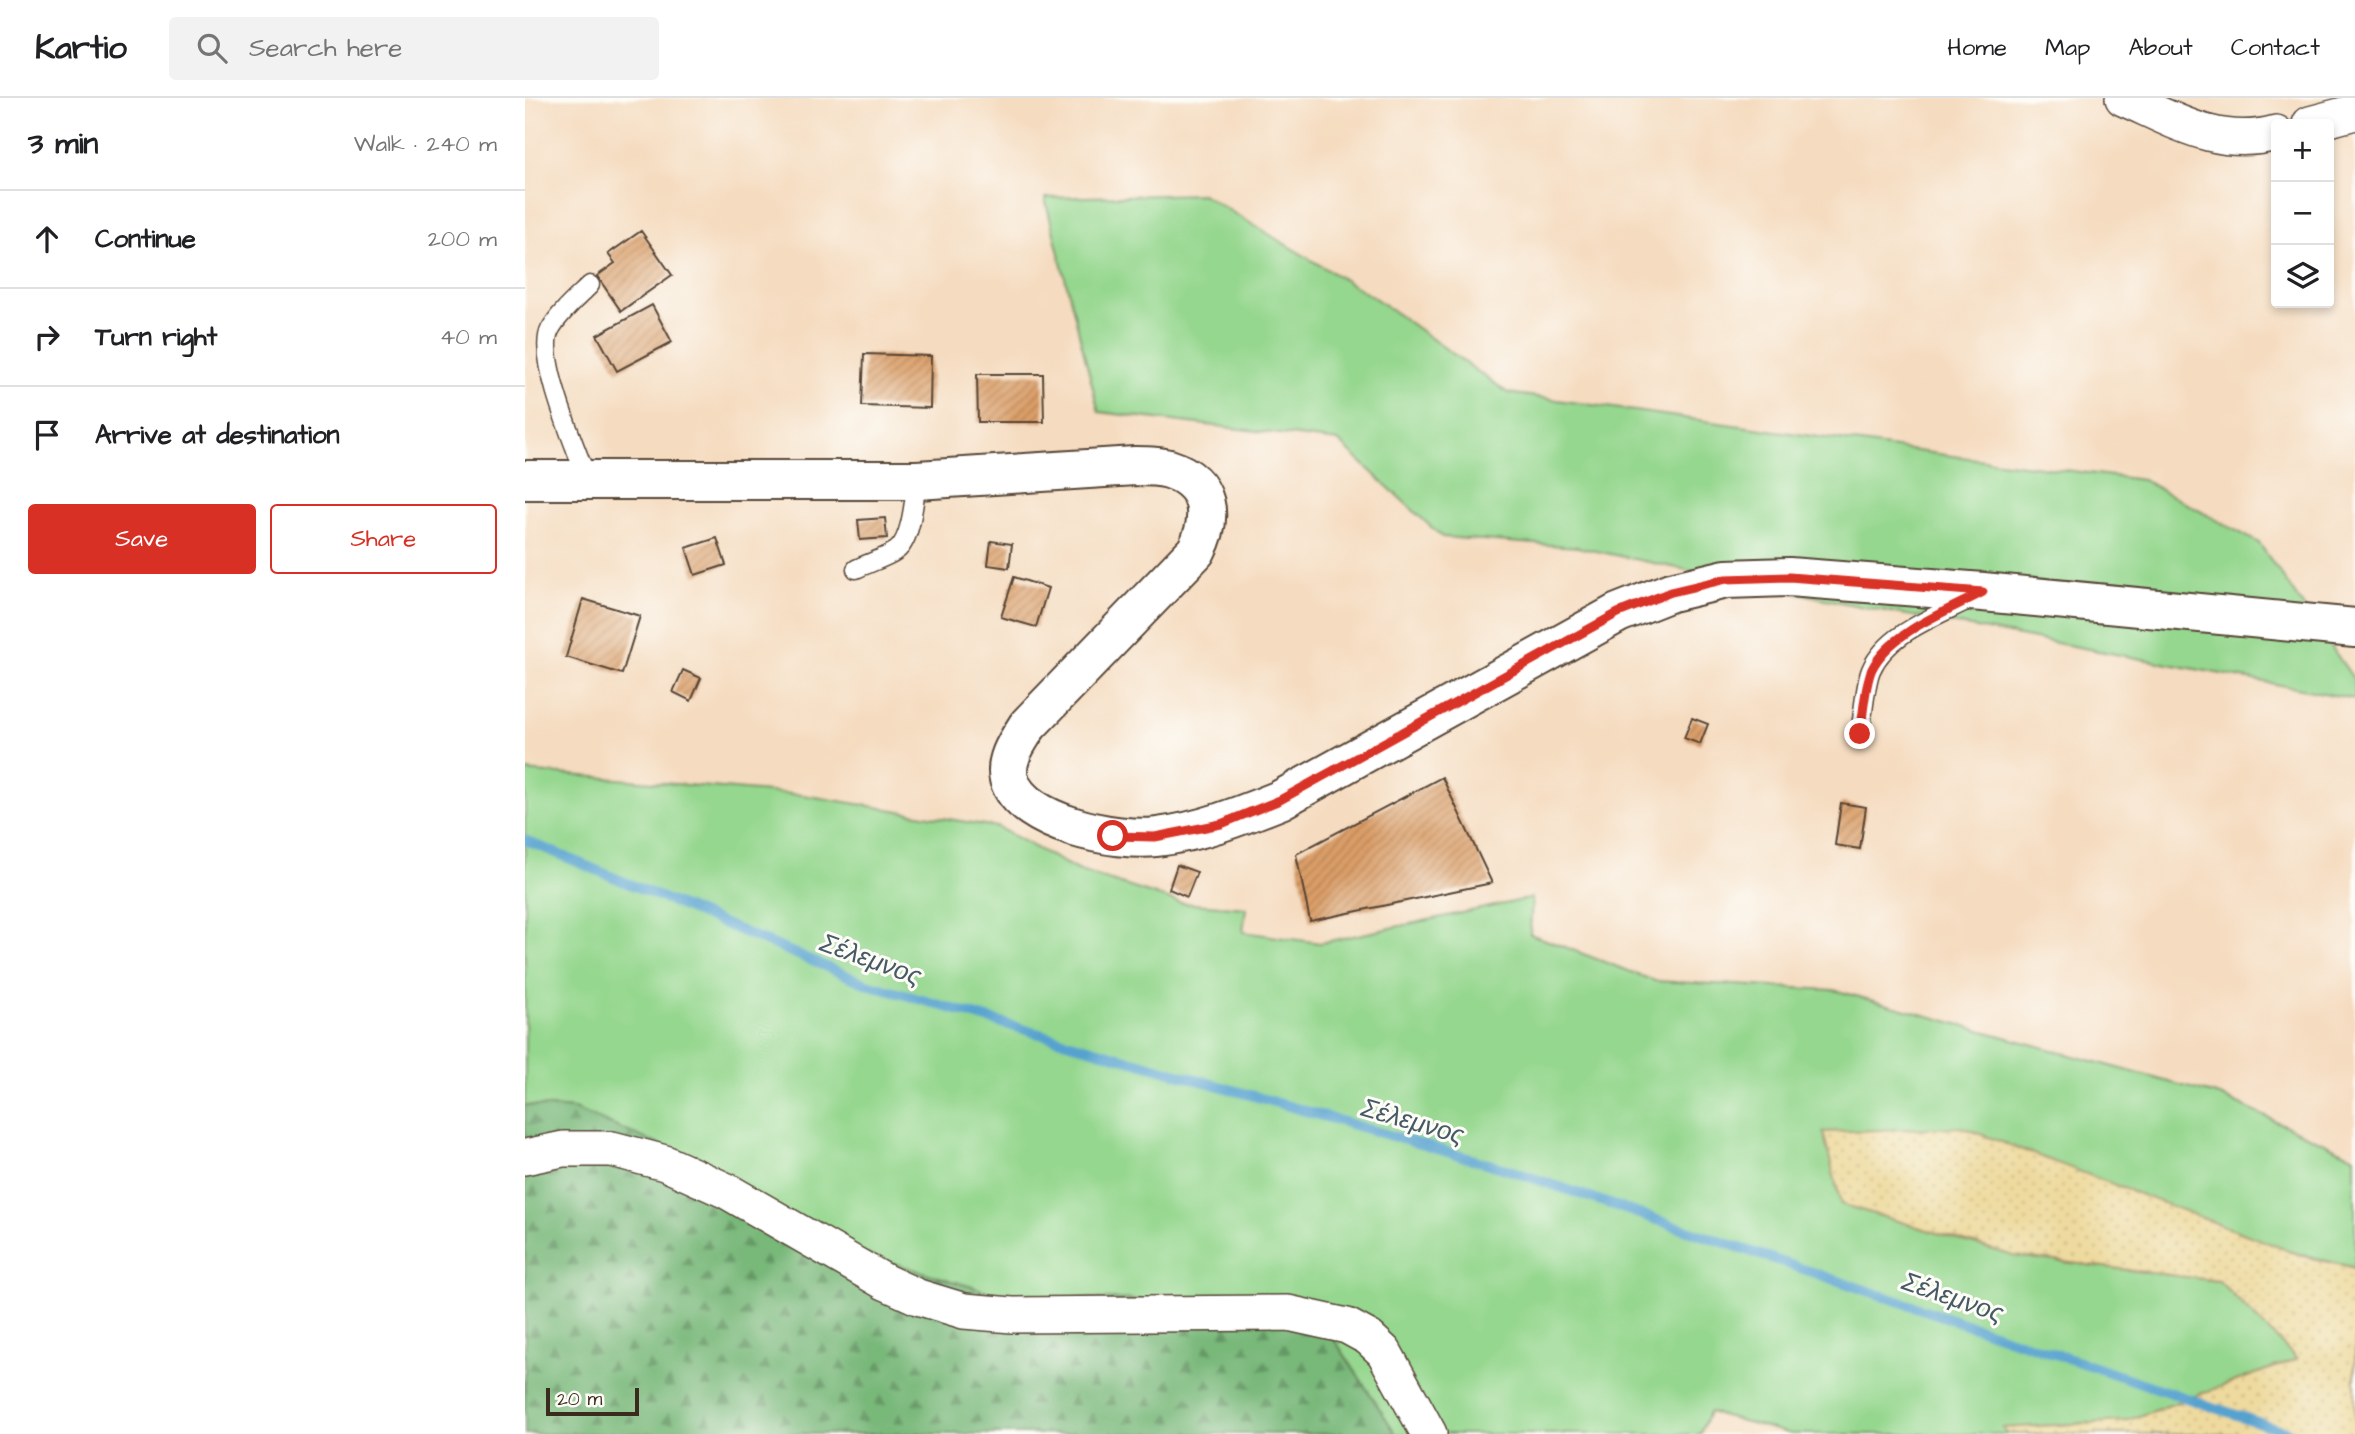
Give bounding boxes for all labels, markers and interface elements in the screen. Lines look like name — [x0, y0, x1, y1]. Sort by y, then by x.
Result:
search box — [169, 17, 659, 80]
text: Kartio — [35, 25, 127, 71]
icon: search — [193, 29, 231, 67]
text: Search here — [249, 30, 402, 66]
text: Home — [1947, 31, 2007, 65]
text: Map — [2045, 31, 2090, 65]
text: About — [2128, 31, 2193, 65]
text: Contact — [2231, 31, 2320, 65]
map controls — [2271, 119, 2334, 308]
button: + — [2271, 119, 2334, 182]
text: 3 min — [28, 123, 98, 165]
text: Walk · 240 m — [354, 128, 497, 160]
button: − — [2271, 182, 2334, 245]
icon: ahead — [28, 220, 66, 258]
text: Continue — [95, 221, 196, 257]
text: 200 m — [428, 223, 497, 255]
button: layers — [2271, 245, 2334, 308]
icon: right — [28, 318, 66, 356]
text: Turn right — [95, 319, 217, 355]
text: 40 m — [440, 321, 497, 353]
icon: arrive — [28, 416, 66, 454]
text: Arrive at destination — [95, 417, 340, 453]
button: Save — [28, 504, 256, 574]
button: Share — [270, 504, 497, 574]
route end — [1844, 718, 1875, 749]
route start — [1097, 820, 1128, 851]
water label: Σέλεμνος — [814, 925, 927, 995]
water label: Σέλεμνος — [1356, 1090, 1469, 1154]
water label: Σέλεμνος — [1896, 1263, 2009, 1332]
scale bar — [546, 1385, 639, 1417]
text: 20 m — [557, 1386, 602, 1413]

